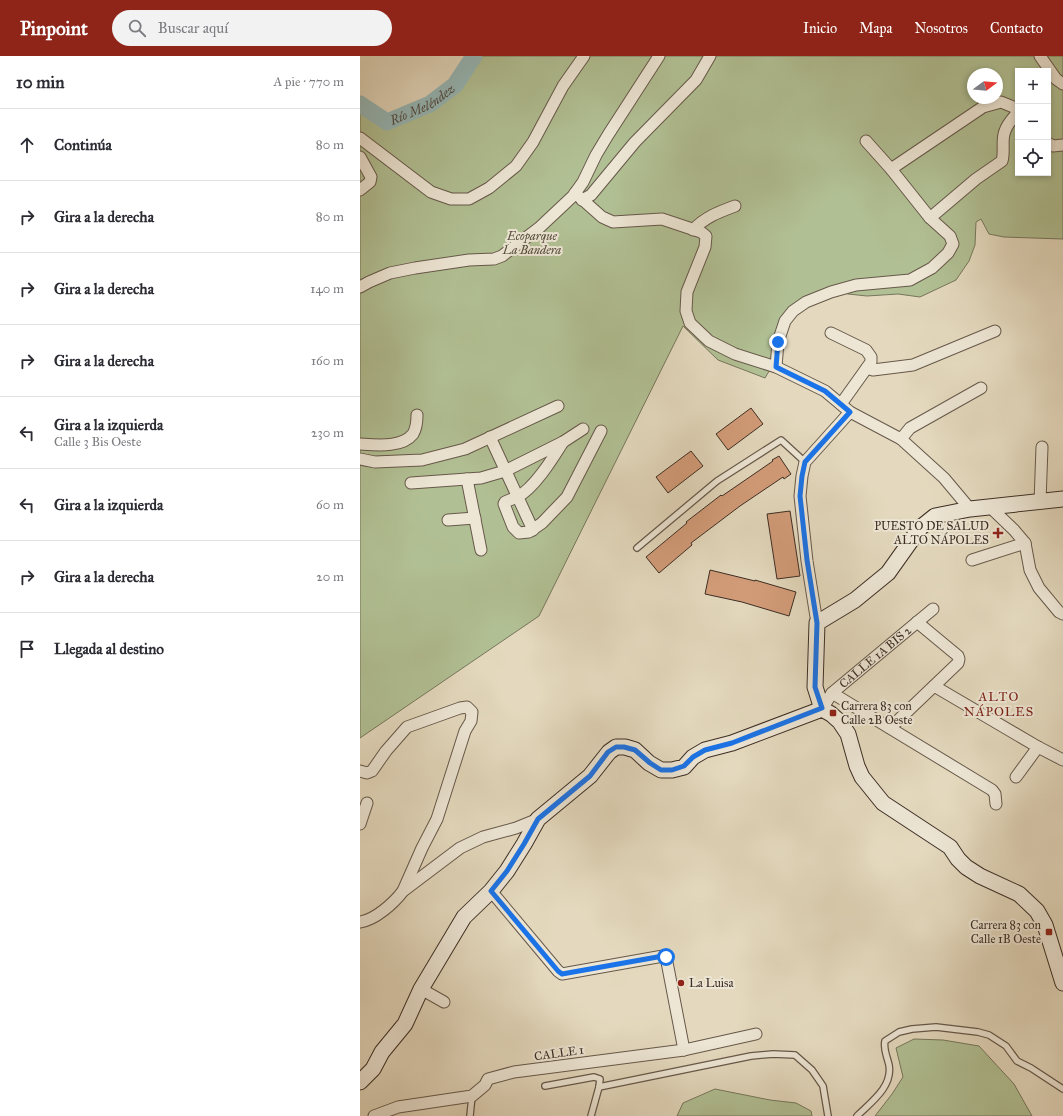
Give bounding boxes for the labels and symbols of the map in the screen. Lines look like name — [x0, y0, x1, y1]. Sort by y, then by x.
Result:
north arrow — [967, 68, 1003, 104]
water label: Río Meléndez — [387, 81, 459, 129]
park label: Ecoparque La Bandera — [502, 229, 561, 257]
route end — [769, 333, 787, 351]
place label: PUESTO DE SALUD ALTO NÁPOLES — [874, 519, 989, 547]
marker: PUESTO DE SALUD ALTO NÁPOLES — [992, 527, 1004, 539]
street label: CALLE 1A BIS 2 — [836, 623, 914, 691]
district label: ALTO NÁPOLES — [964, 689, 1034, 720]
place label: Carrera 83 con Calle 2B Oeste — [841, 699, 912, 727]
marker: Carrera 83 con Calle 2B Oeste — [828, 708, 838, 718]
place label: Carrera 83 con Calle 1B Oeste — [970, 918, 1042, 946]
marker: Carrera 83 con Calle 1B Oeste — [1044, 927, 1054, 937]
route start — [657, 948, 675, 966]
place label: La Luisa — [689, 976, 734, 990]
marker: La Luisa — [676, 978, 686, 988]
street label: CALLE 1 — [533, 1043, 585, 1063]

